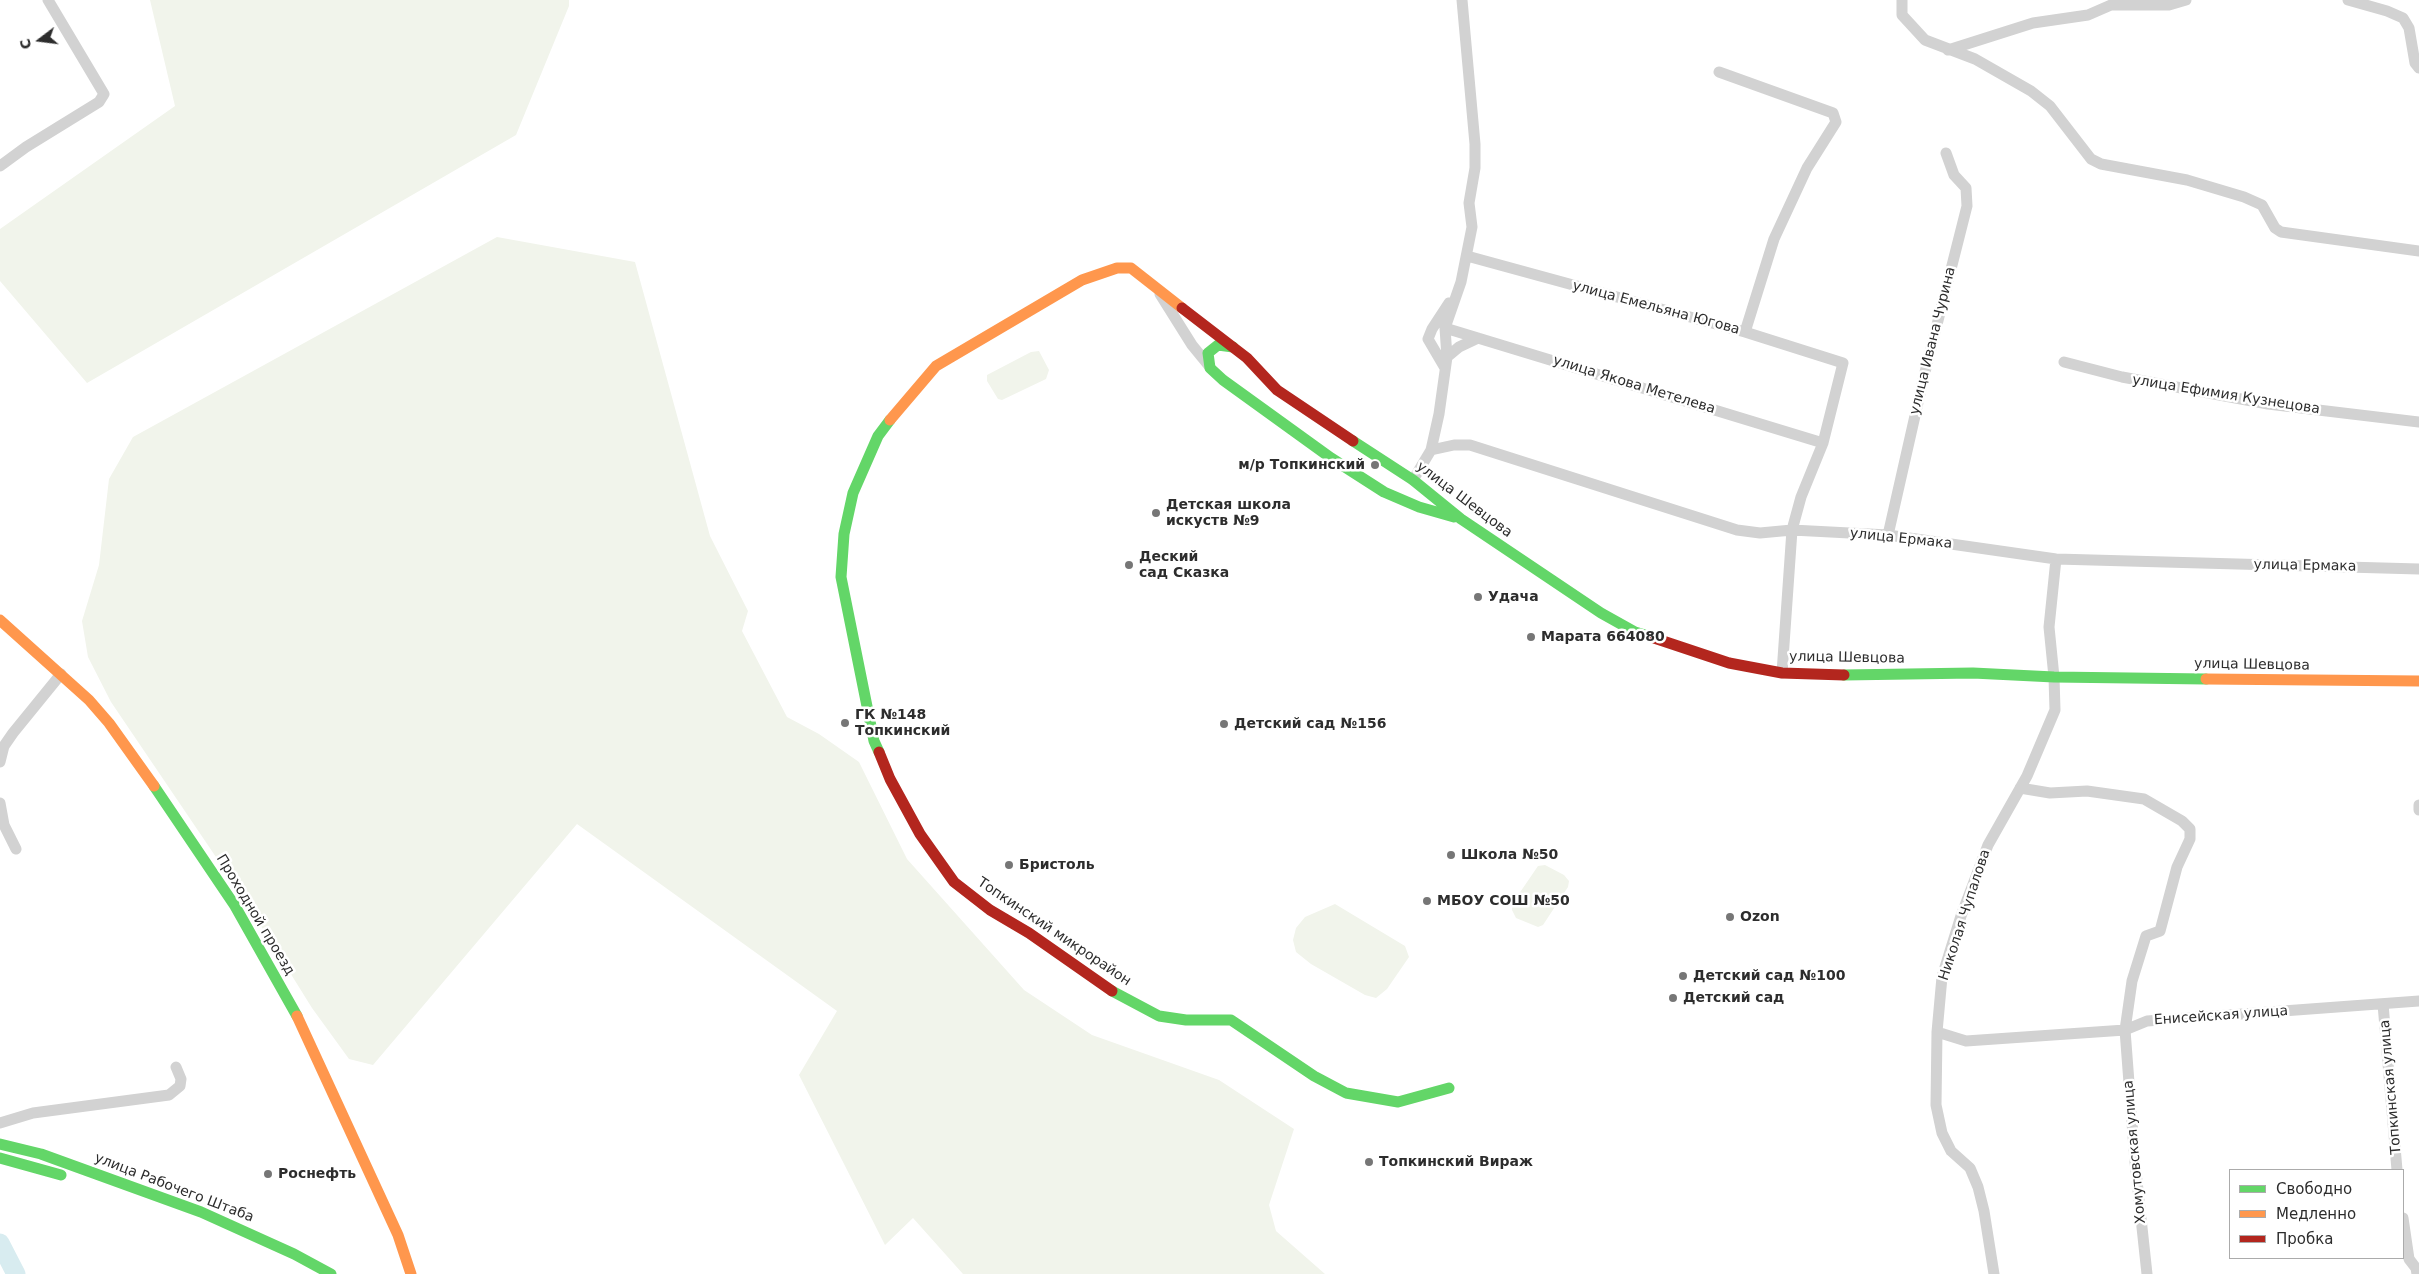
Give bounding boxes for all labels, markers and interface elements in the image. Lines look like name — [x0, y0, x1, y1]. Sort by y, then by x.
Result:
north arrow — [15, 15, 65, 65]
text: С — [16, 37, 35, 51]
street label: улица Ивана Чурина — [1906, 265, 1960, 417]
street label: улица Емельяна Югова — [1570, 278, 1742, 338]
street label: улица Якова Метелева — [1551, 352, 1717, 418]
street label: улица Ефимия Кузнецова — [2131, 372, 2321, 418]
place label: м/р Топкинский — [1238, 457, 1365, 473]
street label: улица Шевцова — [1413, 458, 1515, 542]
marker: м/р Топкинский — [1369, 459, 1381, 471]
place label: Детская школа искуств №9 — [1166, 497, 1291, 530]
marker: Детская школа искуств №9 — [1150, 507, 1162, 519]
street label: улица Ермака — [1849, 525, 1953, 553]
place label: Деский сад Сказка — [1139, 549, 1229, 582]
street label: улица Ермака — [2253, 557, 2357, 575]
marker: Деский сад Сказка — [1123, 559, 1135, 571]
place label: Удача — [1488, 589, 1539, 605]
marker: Удача — [1472, 591, 1484, 603]
place label: Марата 664080 — [1541, 629, 1665, 645]
marker: Марата 664080 — [1525, 631, 1537, 643]
street label: улица Шевцова — [1789, 649, 1905, 667]
street label: улица Шевцова — [2194, 656, 2310, 674]
place label: ГК №148 Топкинский — [855, 707, 950, 740]
place label: Детский сад №156 — [1234, 716, 1386, 732]
marker: ГК №148 Топкинский — [839, 717, 851, 729]
marker: Детский сад №156 — [1218, 718, 1230, 730]
place label: Школа №50 — [1461, 847, 1558, 863]
street label: Николая Чупалова — [1936, 847, 1994, 983]
marker: Школа №50 — [1445, 849, 1457, 861]
street label: Проходной проезд — [212, 851, 298, 979]
place label: Бристоль — [1019, 857, 1095, 873]
marker: Бристоль — [1003, 859, 1015, 871]
street label: Топкинский микрорайон — [974, 874, 1134, 990]
place label: МБОУ СОШ №50 — [1437, 893, 1570, 909]
marker: МБОУ СОШ №50 — [1421, 895, 1433, 907]
place label: Ozon — [1740, 909, 1780, 925]
marker: Ozon — [1724, 911, 1736, 923]
place label: Детский сад №100 — [1693, 968, 1845, 984]
marker: Детский сад №100 — [1677, 970, 1689, 982]
place label: Детский сад — [1683, 990, 1784, 1006]
marker: Детский сад — [1667, 992, 1679, 1004]
street label: Енисейская улица — [2153, 1003, 2289, 1029]
street label: Топкинская улица — [2377, 1019, 2405, 1155]
street label: Хомутовская улица — [2120, 1080, 2150, 1224]
street label: улица Рабочего Штаба — [92, 1150, 256, 1226]
place label: Топкинский Вираж — [1379, 1154, 1533, 1170]
marker: Топкинский Вираж — [1363, 1156, 1375, 1168]
place label: Роснефть — [278, 1166, 356, 1182]
marker: Роснефть — [262, 1168, 274, 1180]
legend — [2229, 1169, 2404, 1259]
text: Свободно — [2276, 1180, 2352, 1198]
text: Медленно — [2276, 1205, 2356, 1223]
text: Пробка — [2276, 1230, 2333, 1248]

